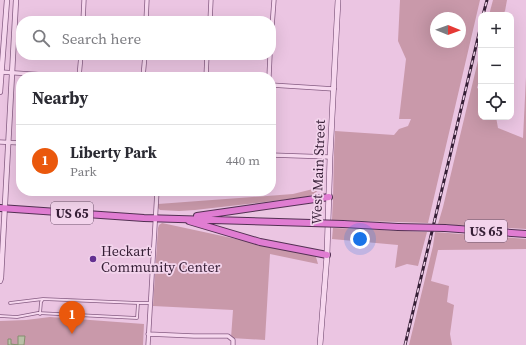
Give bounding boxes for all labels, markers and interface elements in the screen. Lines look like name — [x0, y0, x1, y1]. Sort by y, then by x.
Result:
north arrow — [430, 12, 466, 48]
map controls — [478, 12, 514, 120]
button: + — [478, 12, 514, 48]
search box — [16, 16, 276, 60]
icon: search — [30, 27, 52, 49]
text: Search here — [62, 28, 141, 49]
button: − — [478, 48, 514, 84]
button: locate — [478, 84, 514, 120]
text: Nearby — [32, 86, 88, 110]
street label: West Main Street — [306, 119, 330, 225]
text: Liberty Park — [70, 142, 157, 163]
text: 1 — [41, 152, 49, 169]
text: 440 m — [226, 152, 260, 169]
text: Park — [70, 163, 97, 180]
road number: US 65 — [51, 202, 93, 224]
road number: US 65 — [465, 220, 507, 242]
your location — [350, 229, 370, 249]
place label: Heckart Community Center — [101, 241, 221, 277]
marker: Heckart Community Center — [88, 254, 98, 264]
pin: 1 — [59, 301, 85, 334]

